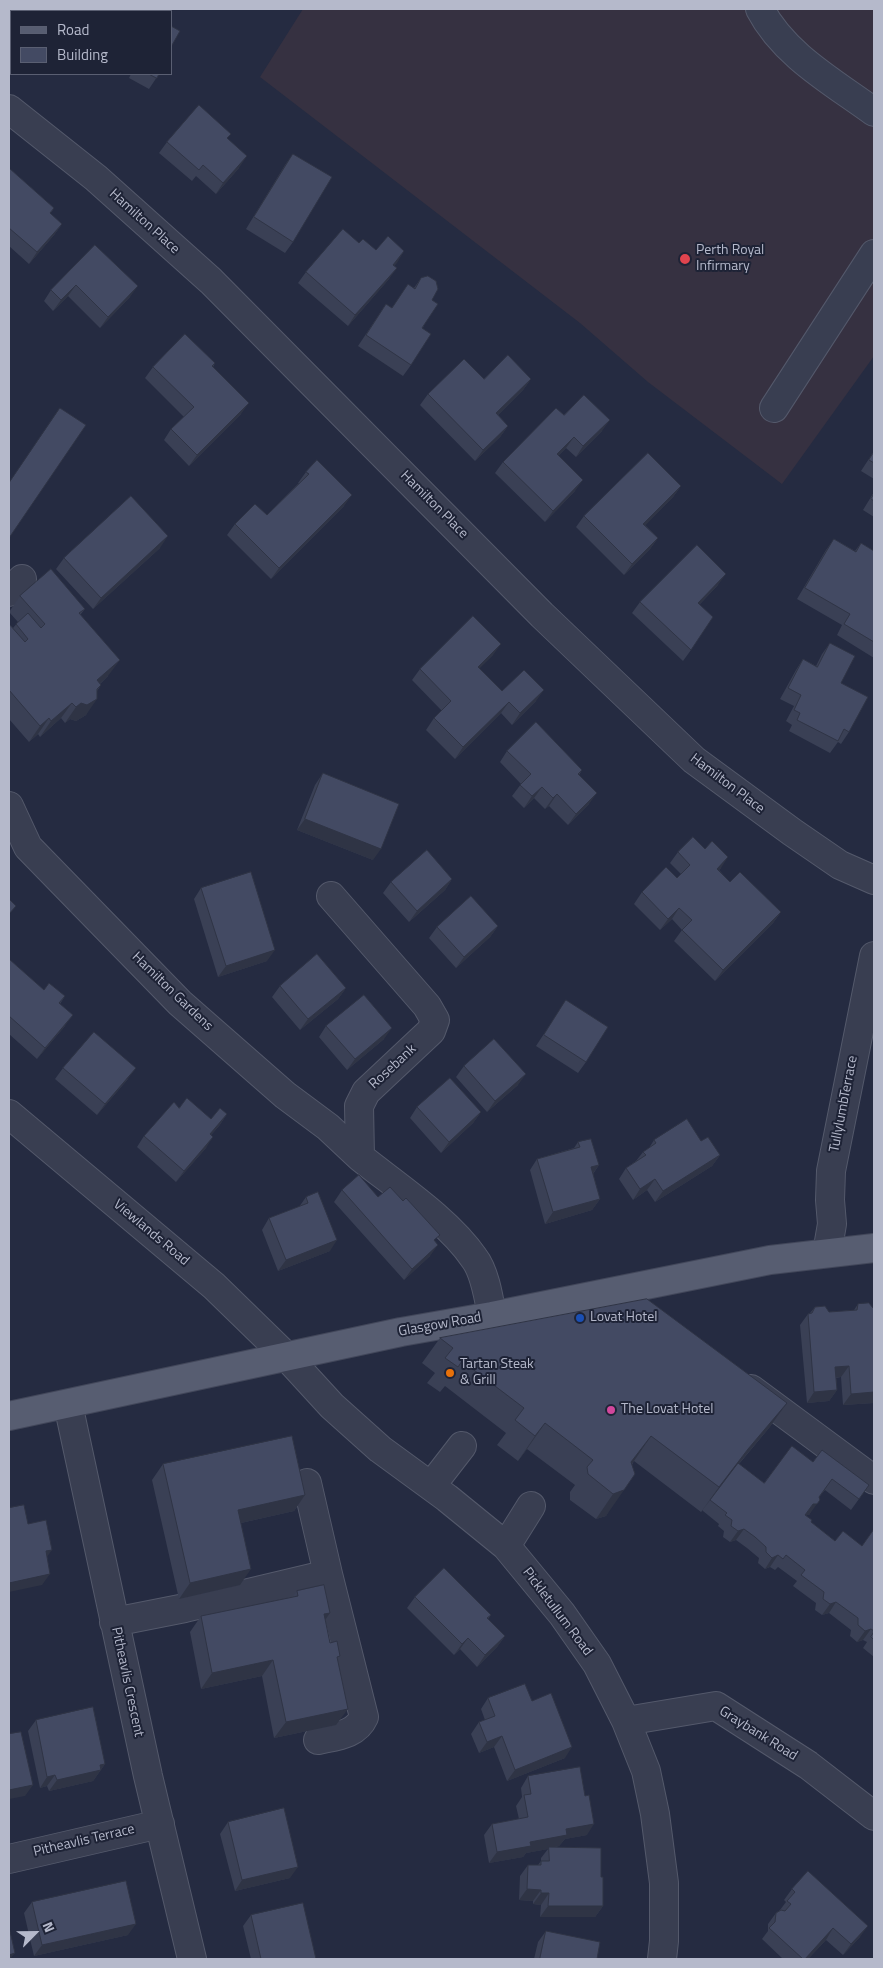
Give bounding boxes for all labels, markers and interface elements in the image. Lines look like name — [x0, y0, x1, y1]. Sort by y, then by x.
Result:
legend — [10, 10, 172, 75]
text: Road — [57, 18, 89, 41]
text: Building — [57, 43, 108, 66]
street label: Hamilton Place — [105, 186, 183, 258]
place label: Perth Royal Infirmary — [696, 243, 764, 276]
marker: Perth Royal Infirmary — [678, 252, 692, 266]
street label: Hamilton Place — [397, 468, 471, 542]
street label: Hamilton Place — [686, 751, 768, 817]
street label: Hamilton Gardens — [128, 949, 216, 1035]
street label: Rosebank — [366, 1041, 420, 1093]
street label: TullylumbTerrace — [826, 1054, 862, 1154]
street label: Viewlands Road — [110, 1196, 192, 1270]
street label: Glasgow Road — [397, 1309, 483, 1341]
place label: Lovat Hotel — [590, 1310, 657, 1326]
marker: Lovat Hotel — [574, 1312, 586, 1324]
place label: Tartan Steak & Grill — [460, 1357, 534, 1390]
marker: Tartan Steak & Grill — [444, 1367, 456, 1379]
place label: The Lovat Hotel — [621, 1402, 713, 1418]
marker: The Lovat Hotel — [605, 1404, 617, 1416]
street label: Pickletullum Road — [518, 1565, 596, 1659]
street label: Pitheavlis Crescent — [107, 1626, 147, 1738]
street label: Graybank Road — [716, 1703, 800, 1765]
street label: Pitheavlis Terrace — [32, 1821, 136, 1861]
north arrow — [10, 1908, 60, 1958]
text: N — [38, 1918, 61, 1936]

